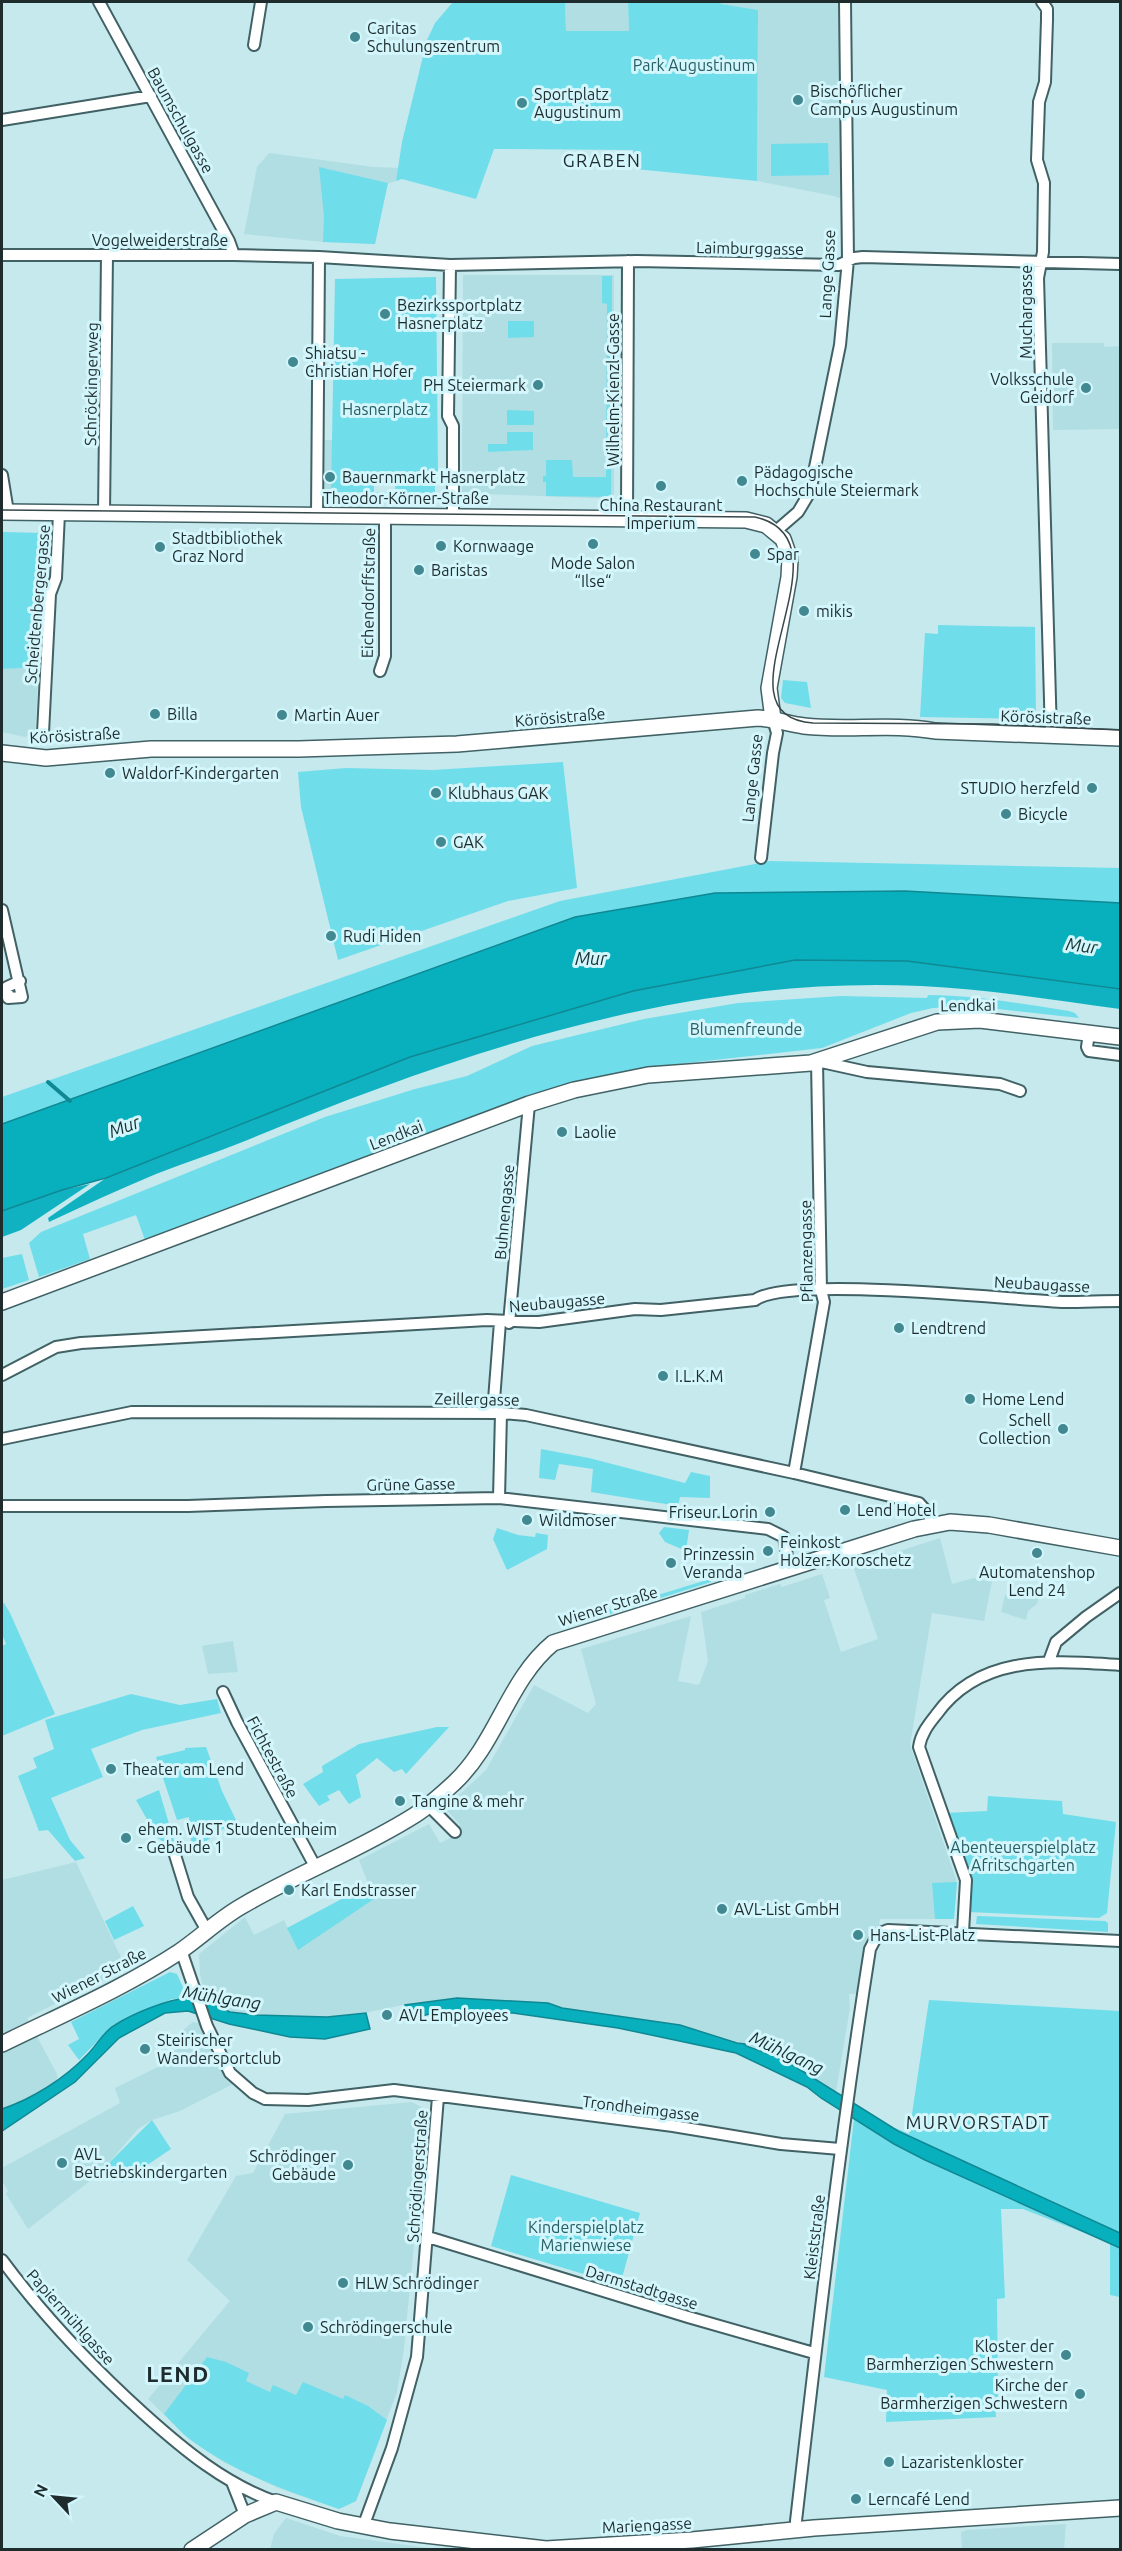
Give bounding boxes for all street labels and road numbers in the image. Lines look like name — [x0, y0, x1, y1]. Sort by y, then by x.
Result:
street label: Baumschulgasse — [144, 64, 218, 176]
street label: Lange Gasse — [816, 229, 838, 319]
street label: Vogelweiderstraße — [92, 231, 228, 249]
street label: Laimburggasse — [696, 238, 804, 258]
street label: Muchargasse — [1017, 265, 1035, 359]
street label: Wilhelm-Kienzl-Gasse — [604, 313, 622, 467]
street label: Schröckingerweg — [81, 322, 101, 446]
street label: Theodor-Körner-Straße — [323, 489, 489, 507]
street label: Scheidtenbergergasse — [21, 524, 53, 684]
street label: Eichendorffstraße — [358, 528, 378, 658]
street label: Körösistraße — [514, 704, 606, 730]
street label: Körösistraße — [1000, 706, 1092, 728]
street label: Körösistraße — [29, 724, 121, 746]
street label: Lange Gasse — [738, 733, 766, 823]
street label: Lendkai — [940, 996, 996, 1014]
street label: Lendkai — [367, 1117, 425, 1153]
street label: Buhnengasse — [491, 1164, 517, 1260]
street label: Pflanzengasse — [796, 1200, 816, 1302]
street label: Neubaugasse — [993, 1272, 1091, 1296]
street label: Neubaugasse — [508, 1289, 606, 1315]
street label: Zeillergasse — [434, 1389, 520, 1409]
street label: Grüne Gasse — [366, 1474, 456, 1494]
street label: Wiener Straße — [556, 1582, 660, 1630]
street label: Fichtestraße — [244, 1713, 302, 1801]
street label: Wiener Straße — [49, 1944, 149, 2006]
street label: Trondheimgasse — [581, 2092, 701, 2124]
street label: Schrödingerstraße — [403, 2109, 431, 2243]
street label: Kleiststraße — [800, 2193, 828, 2281]
street label: Darmstadtgasse — [584, 2261, 700, 2313]
street label: Papiermühlgasse — [23, 2266, 119, 2368]
street label: Mariengasse — [601, 2514, 693, 2536]

